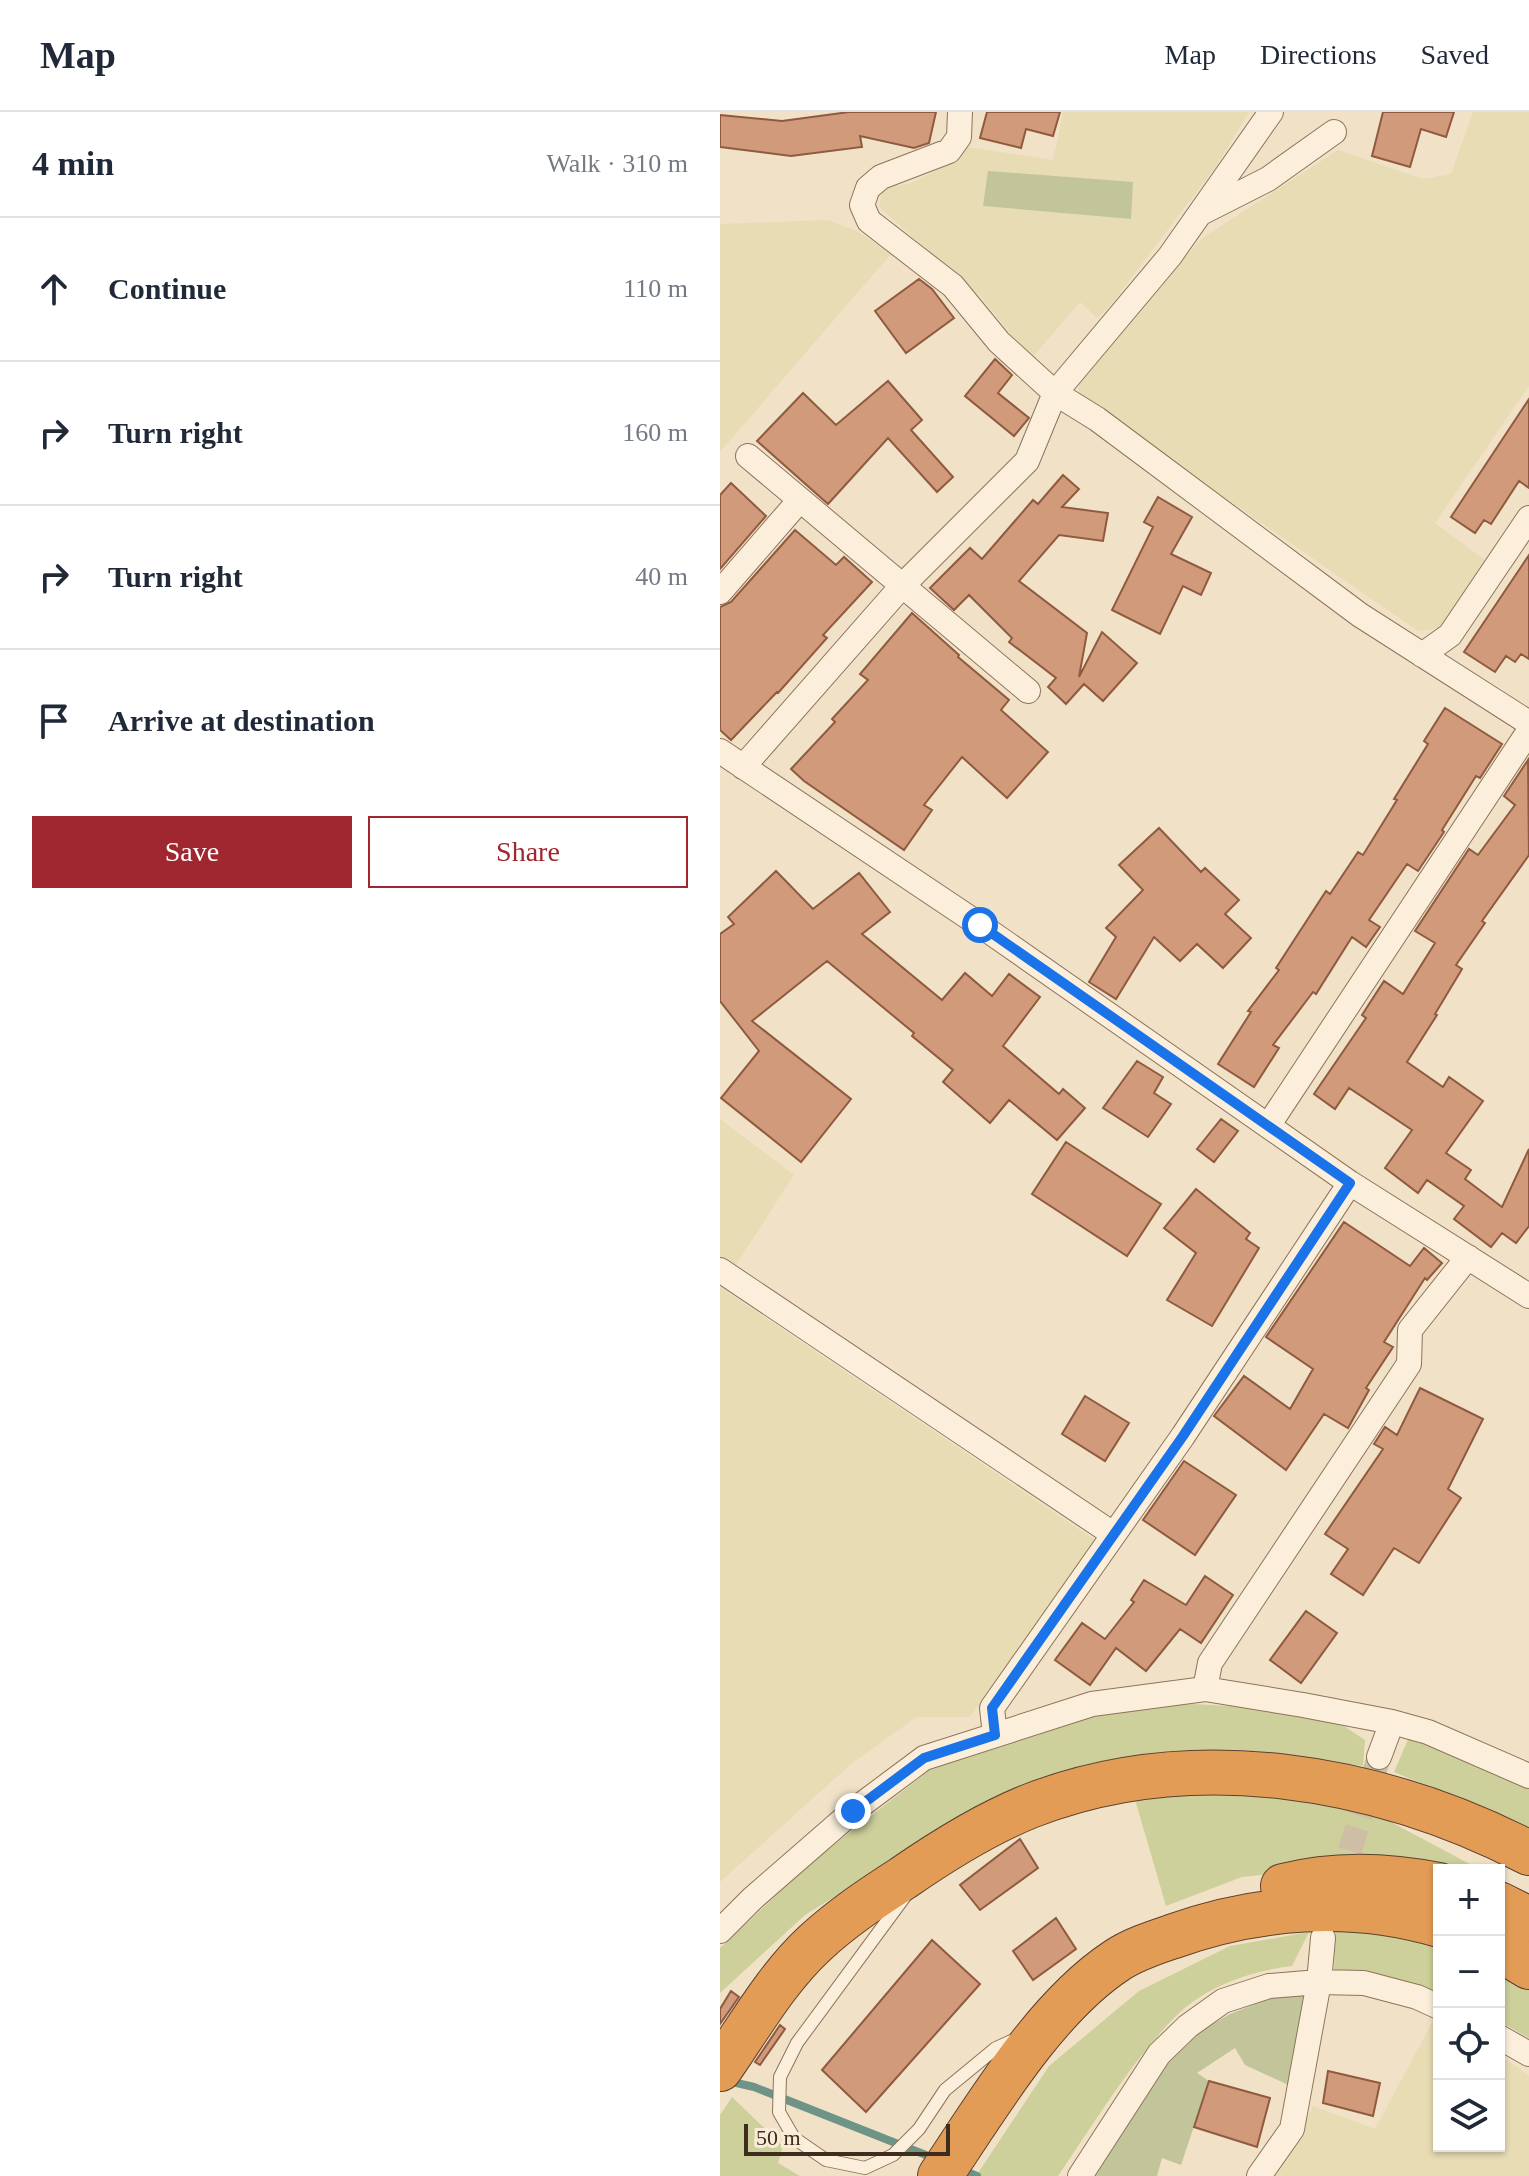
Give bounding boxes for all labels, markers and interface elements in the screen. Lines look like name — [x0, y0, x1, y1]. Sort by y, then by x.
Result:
text: Map — [40, 34, 116, 76]
text: Map — [1165, 39, 1216, 70]
text: Directions — [1260, 39, 1377, 70]
text: Saved — [1421, 39, 1489, 70]
text: 4 min — [32, 145, 114, 182]
text: Walk · 310 m — [546, 149, 688, 178]
icon: ahead — [32, 267, 76, 311]
text: Continue — [108, 272, 226, 305]
text: 110 m — [623, 274, 688, 303]
icon: right — [32, 411, 76, 455]
text: Turn right — [108, 416, 243, 449]
text: 160 m — [622, 418, 688, 447]
icon: right — [32, 555, 76, 599]
text: Turn right — [108, 560, 243, 593]
text: 40 m — [635, 562, 688, 591]
icon: arrive — [32, 699, 76, 743]
text: Arrive at destination — [108, 704, 375, 737]
button: Save — [32, 816, 352, 888]
button: Share — [368, 816, 688, 888]
route start — [962, 907, 998, 943]
route end — [835, 1793, 871, 1829]
map controls — [1433, 1864, 1505, 2152]
button: + — [1433, 1864, 1505, 1936]
button: − — [1433, 1936, 1505, 2008]
button: locate — [1433, 2008, 1505, 2080]
button: layers — [1433, 2080, 1505, 2152]
scale bar — [744, 2120, 950, 2156]
text: 50 m — [756, 2125, 801, 2150]

